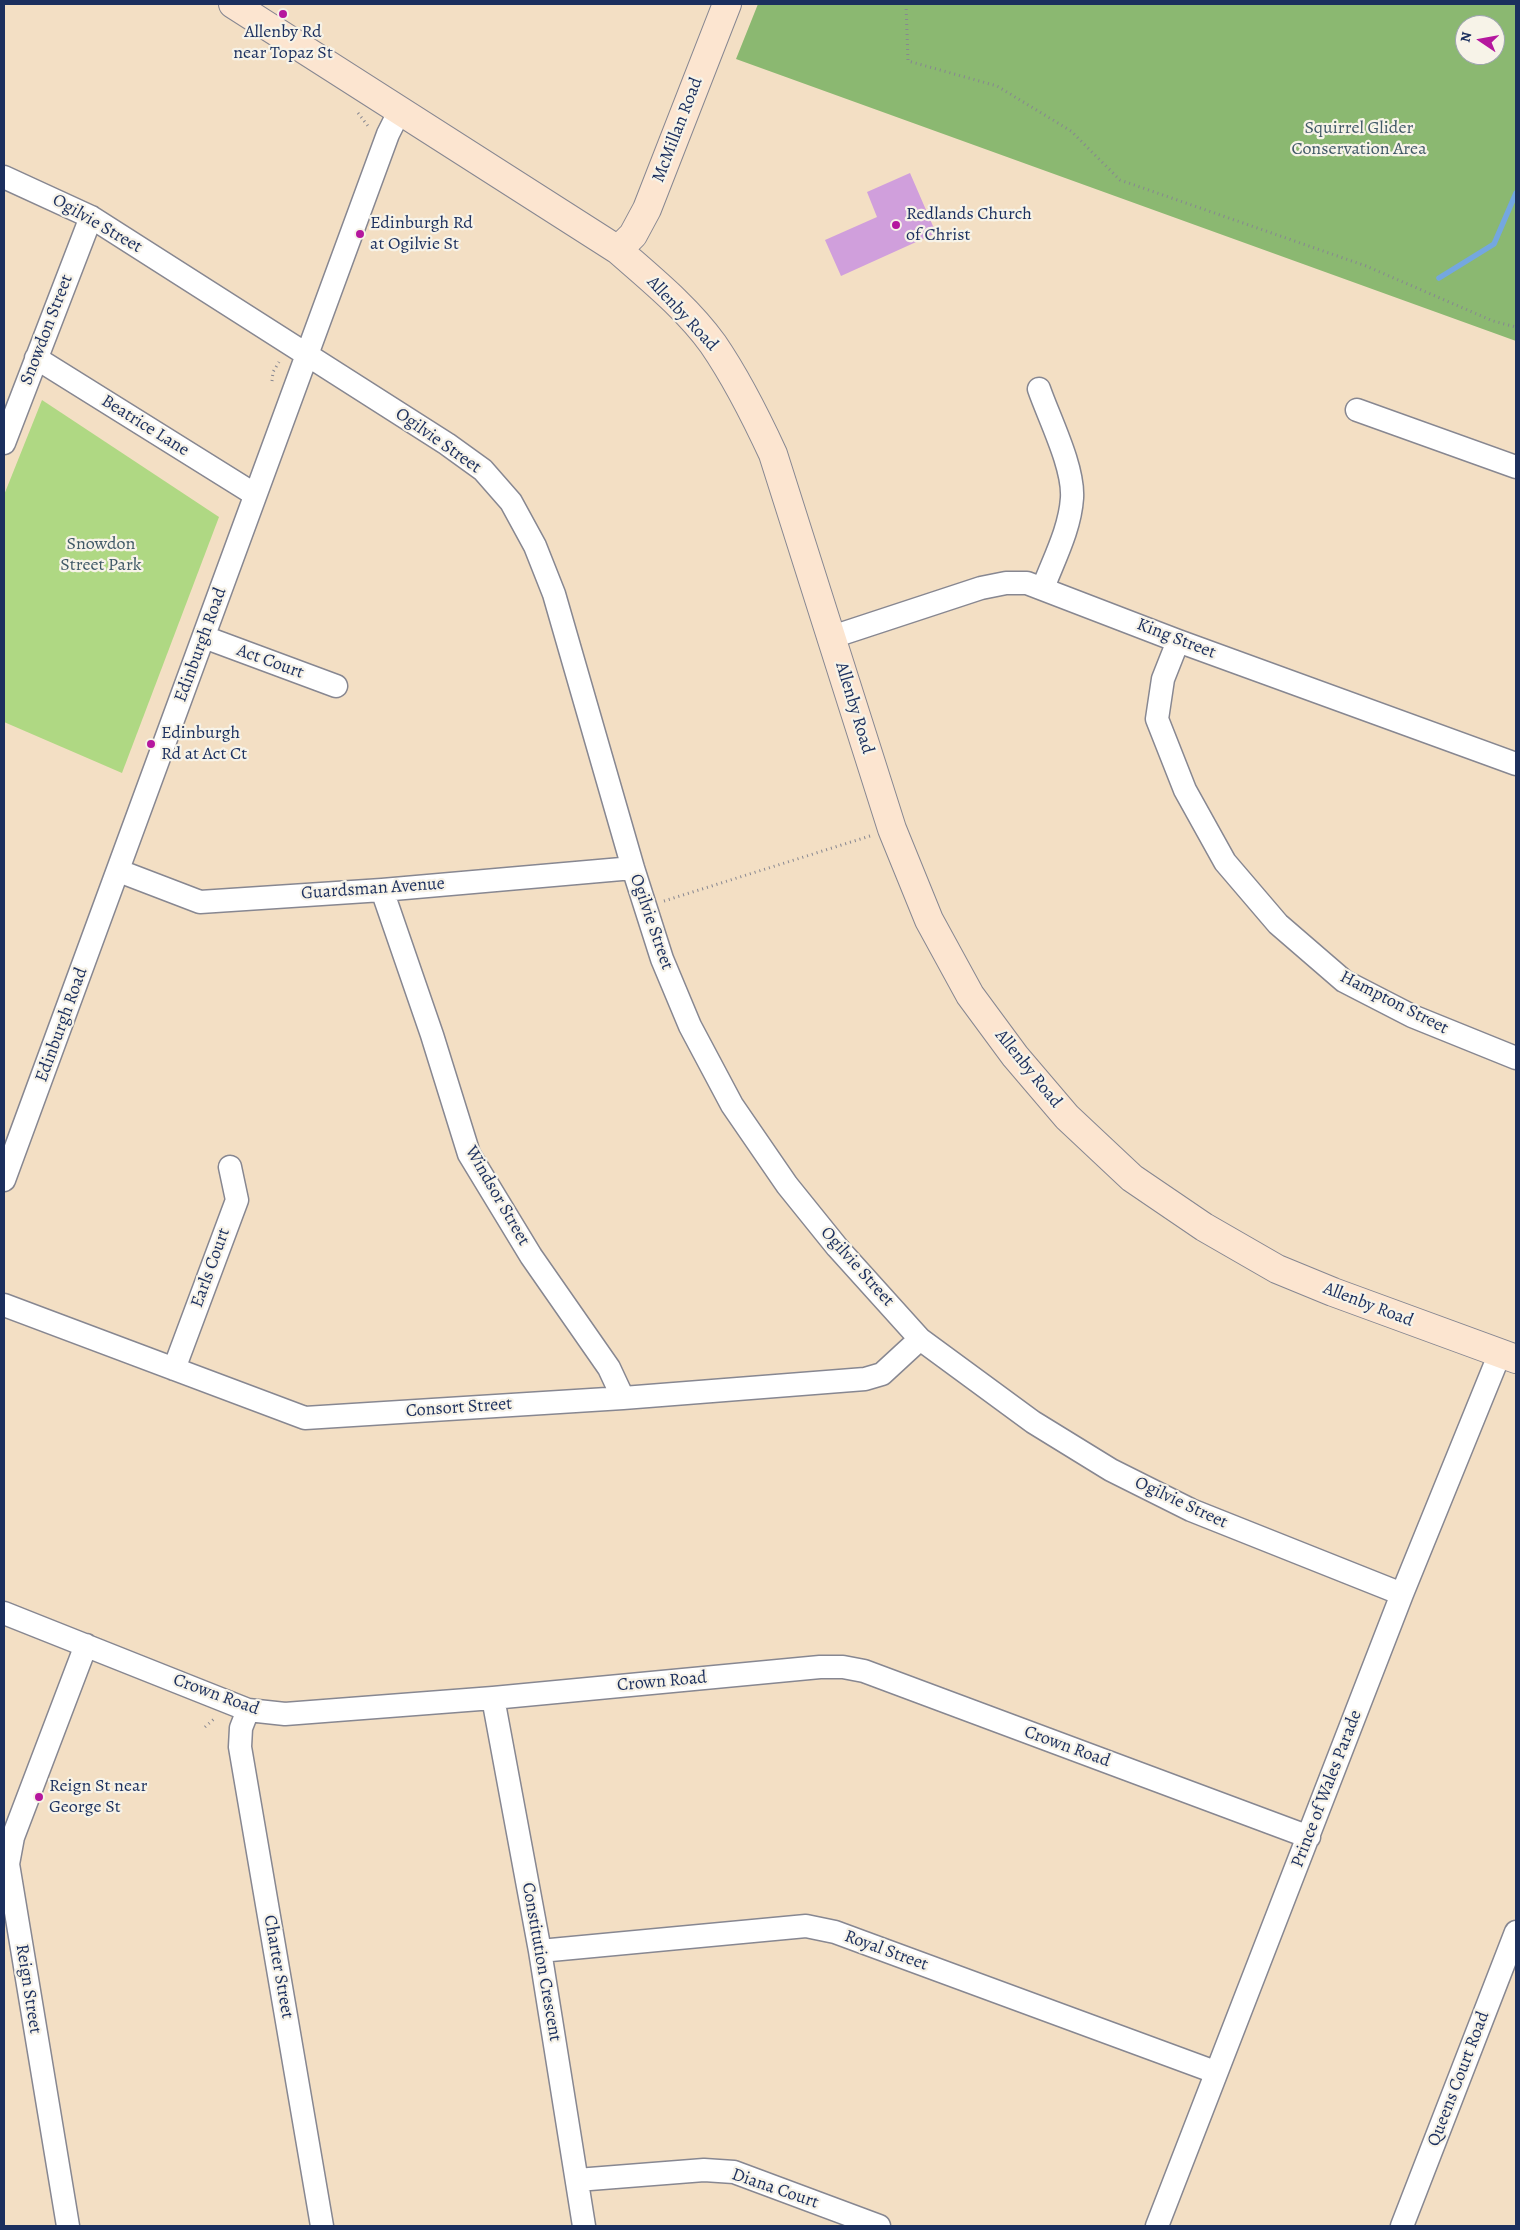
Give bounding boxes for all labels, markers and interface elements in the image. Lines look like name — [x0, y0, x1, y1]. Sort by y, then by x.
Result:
marker: Allenby Rd near Topaz St — [277, 8, 289, 20]
north arrow — [1455, 15, 1505, 65]
place label: Allenby Rd near Topaz St — [233, 22, 333, 64]
text: N — [1455, 30, 1476, 44]
street label: McMillan Road — [648, 74, 708, 186]
park label: Squirrel Glider Conservation Area — [1291, 118, 1427, 160]
street label: Ogilvie Street — [48, 190, 146, 258]
place label: Redlands Church of Christ — [906, 204, 1032, 246]
place label: Edinburgh Rd at Ogilvie St — [370, 213, 473, 255]
marker: Redlands Church of Christ — [890, 219, 902, 231]
marker: Edinburgh Rd at Ogilvie St — [354, 228, 366, 240]
street label: Snowdon Street — [16, 272, 78, 388]
street label: Allenby Road — [642, 272, 722, 356]
street label: Beatrice Lane — [97, 391, 193, 461]
street label: Ogilvie Street — [391, 403, 485, 479]
park label: Snowdon Street Park — [60, 534, 142, 576]
street label: Edinburgh Road — [170, 585, 232, 705]
street label: King Street — [1133, 614, 1219, 664]
street label: Act Court — [234, 640, 306, 684]
street label: Allenby Road — [830, 660, 878, 756]
place label: Edinburgh Rd at Act Ct — [161, 723, 247, 766]
marker: Edinburgh Rd at Act Ct — [145, 738, 157, 750]
street label: Ogilvie Street — [625, 871, 677, 973]
street label: Guardsman Avenue — [301, 873, 445, 905]
street label: Edinburgh Road — [31, 965, 93, 1085]
street label: Hampton Street — [1336, 966, 1452, 1040]
street label: Allenby Road — [990, 1025, 1066, 1113]
street label: Windsor Street — [460, 1142, 534, 1250]
street label: Ogilvie Street — [816, 1223, 898, 1311]
street label: Earls Court — [187, 1225, 235, 1311]
street label: Allenby Road — [1320, 1278, 1416, 1332]
street label: Consort Street — [405, 1394, 513, 1422]
street label: Ogilvie Street — [1131, 1472, 1231, 1534]
street label: Crown Road — [616, 1667, 708, 1697]
street label: Crown Road — [170, 1669, 262, 1721]
street label: Prince of Wales Parade — [1287, 1707, 1367, 1871]
street label: Crown Road — [1021, 1721, 1113, 1773]
place label: Reign St near George St — [49, 1776, 147, 1818]
marker: Reign St near George St — [33, 1791, 45, 1803]
street label: Constitution Crescent — [516, 1881, 566, 2043]
street label: Charter Street — [258, 1913, 298, 2021]
street label: Royal Street — [841, 1926, 931, 1976]
street label: Reign Street — [10, 1943, 46, 2035]
street label: Queens Court Road — [1423, 2009, 1495, 2149]
street label: Diana Court — [729, 2164, 821, 2214]

